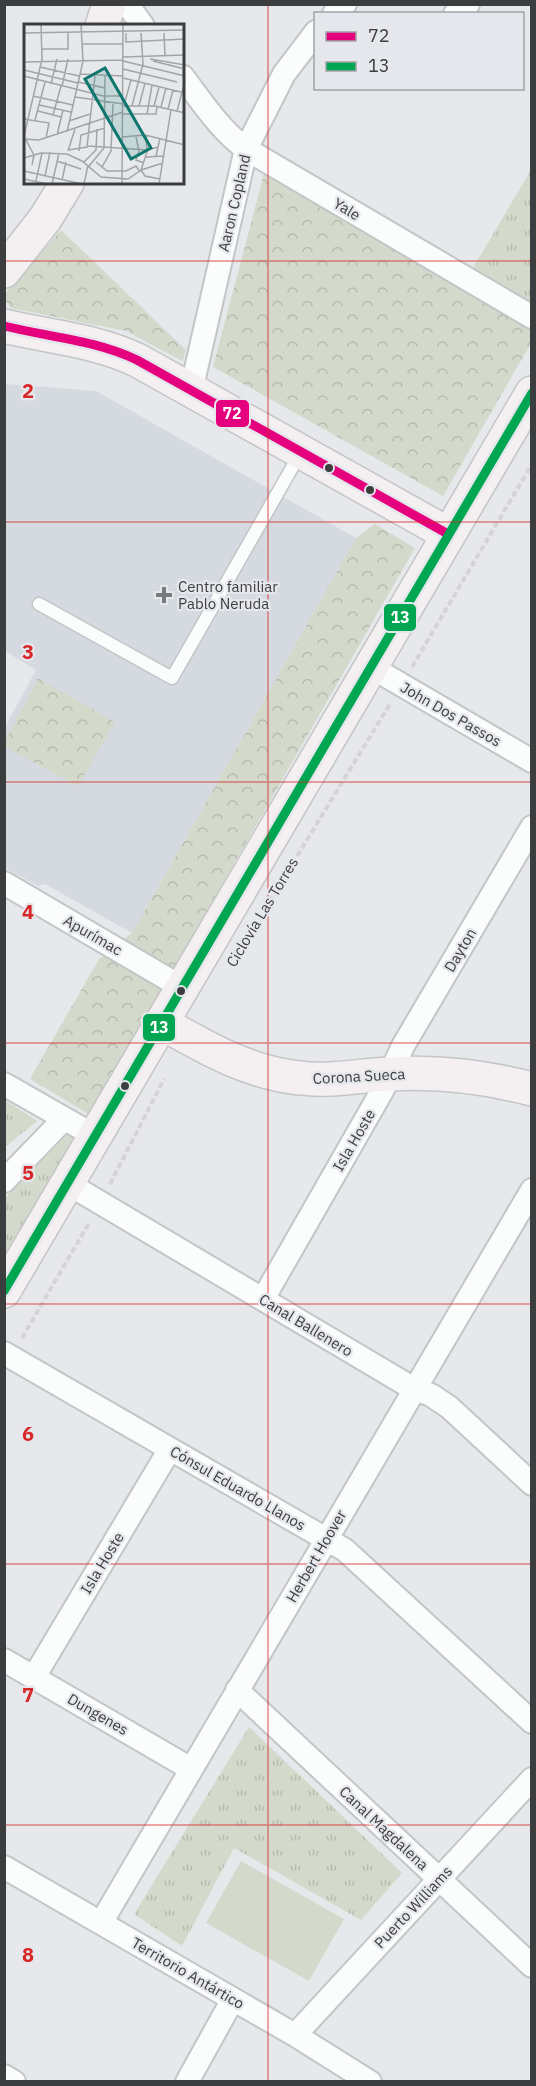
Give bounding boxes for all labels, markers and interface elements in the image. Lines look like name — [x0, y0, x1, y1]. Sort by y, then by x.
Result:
legend — [314, 12, 524, 90]
inset map — [24, 24, 184, 184]
text: 72 — [368, 24, 390, 47]
text: 13 — [368, 54, 390, 77]
street label: Aaron Copland — [214, 152, 254, 254]
street label: Yale — [330, 194, 364, 224]
text: 2 — [22, 377, 34, 404]
line badge: 72 — [215, 399, 250, 428]
text: 72 — [222, 403, 242, 423]
unlabelled marker — [323, 462, 335, 474]
unlabelled marker — [364, 484, 376, 496]
place label: Centro familiar Pablo Neruda — [178, 577, 278, 613]
marker: Centro familiar Pablo Neruda — [155, 586, 173, 604]
line badge: 13 — [383, 603, 417, 632]
text: 13 — [390, 607, 410, 627]
text: 3 — [22, 638, 34, 665]
street label: John Dos Passos — [397, 677, 505, 751]
street label: Ciclovía Las Torres — [222, 854, 302, 970]
text: 4 — [22, 898, 34, 925]
street label: Apurímac — [60, 911, 126, 960]
street label: Dayton — [440, 925, 480, 975]
unlabelled marker — [175, 985, 187, 997]
line badge: 13 — [142, 1013, 176, 1042]
text: 13 — [149, 1017, 169, 1037]
street label: Corona Sueca — [312, 1064, 406, 1088]
unlabelled marker — [119, 1080, 131, 1092]
street label: Isla Hoste — [329, 1106, 379, 1174]
text: 5 — [22, 1159, 34, 1186]
street label: Canal Ballenero — [256, 1290, 356, 1360]
text: 6 — [22, 1420, 34, 1447]
street label: Cónsul Eduardo Llanos — [167, 1441, 309, 1535]
street label: Herbert Hoover — [282, 1506, 350, 1606]
street label: Isla Hoste — [76, 1529, 128, 1597]
text: 7 — [22, 1681, 34, 1708]
street label: Dungenes — [64, 1689, 132, 1739]
street label: Canal Magdalena — [335, 1782, 433, 1874]
street label: Puerto Williams — [370, 1862, 456, 1952]
street label: Territorio Antártico — [128, 1933, 248, 2013]
text: 8 — [22, 1941, 34, 1968]

